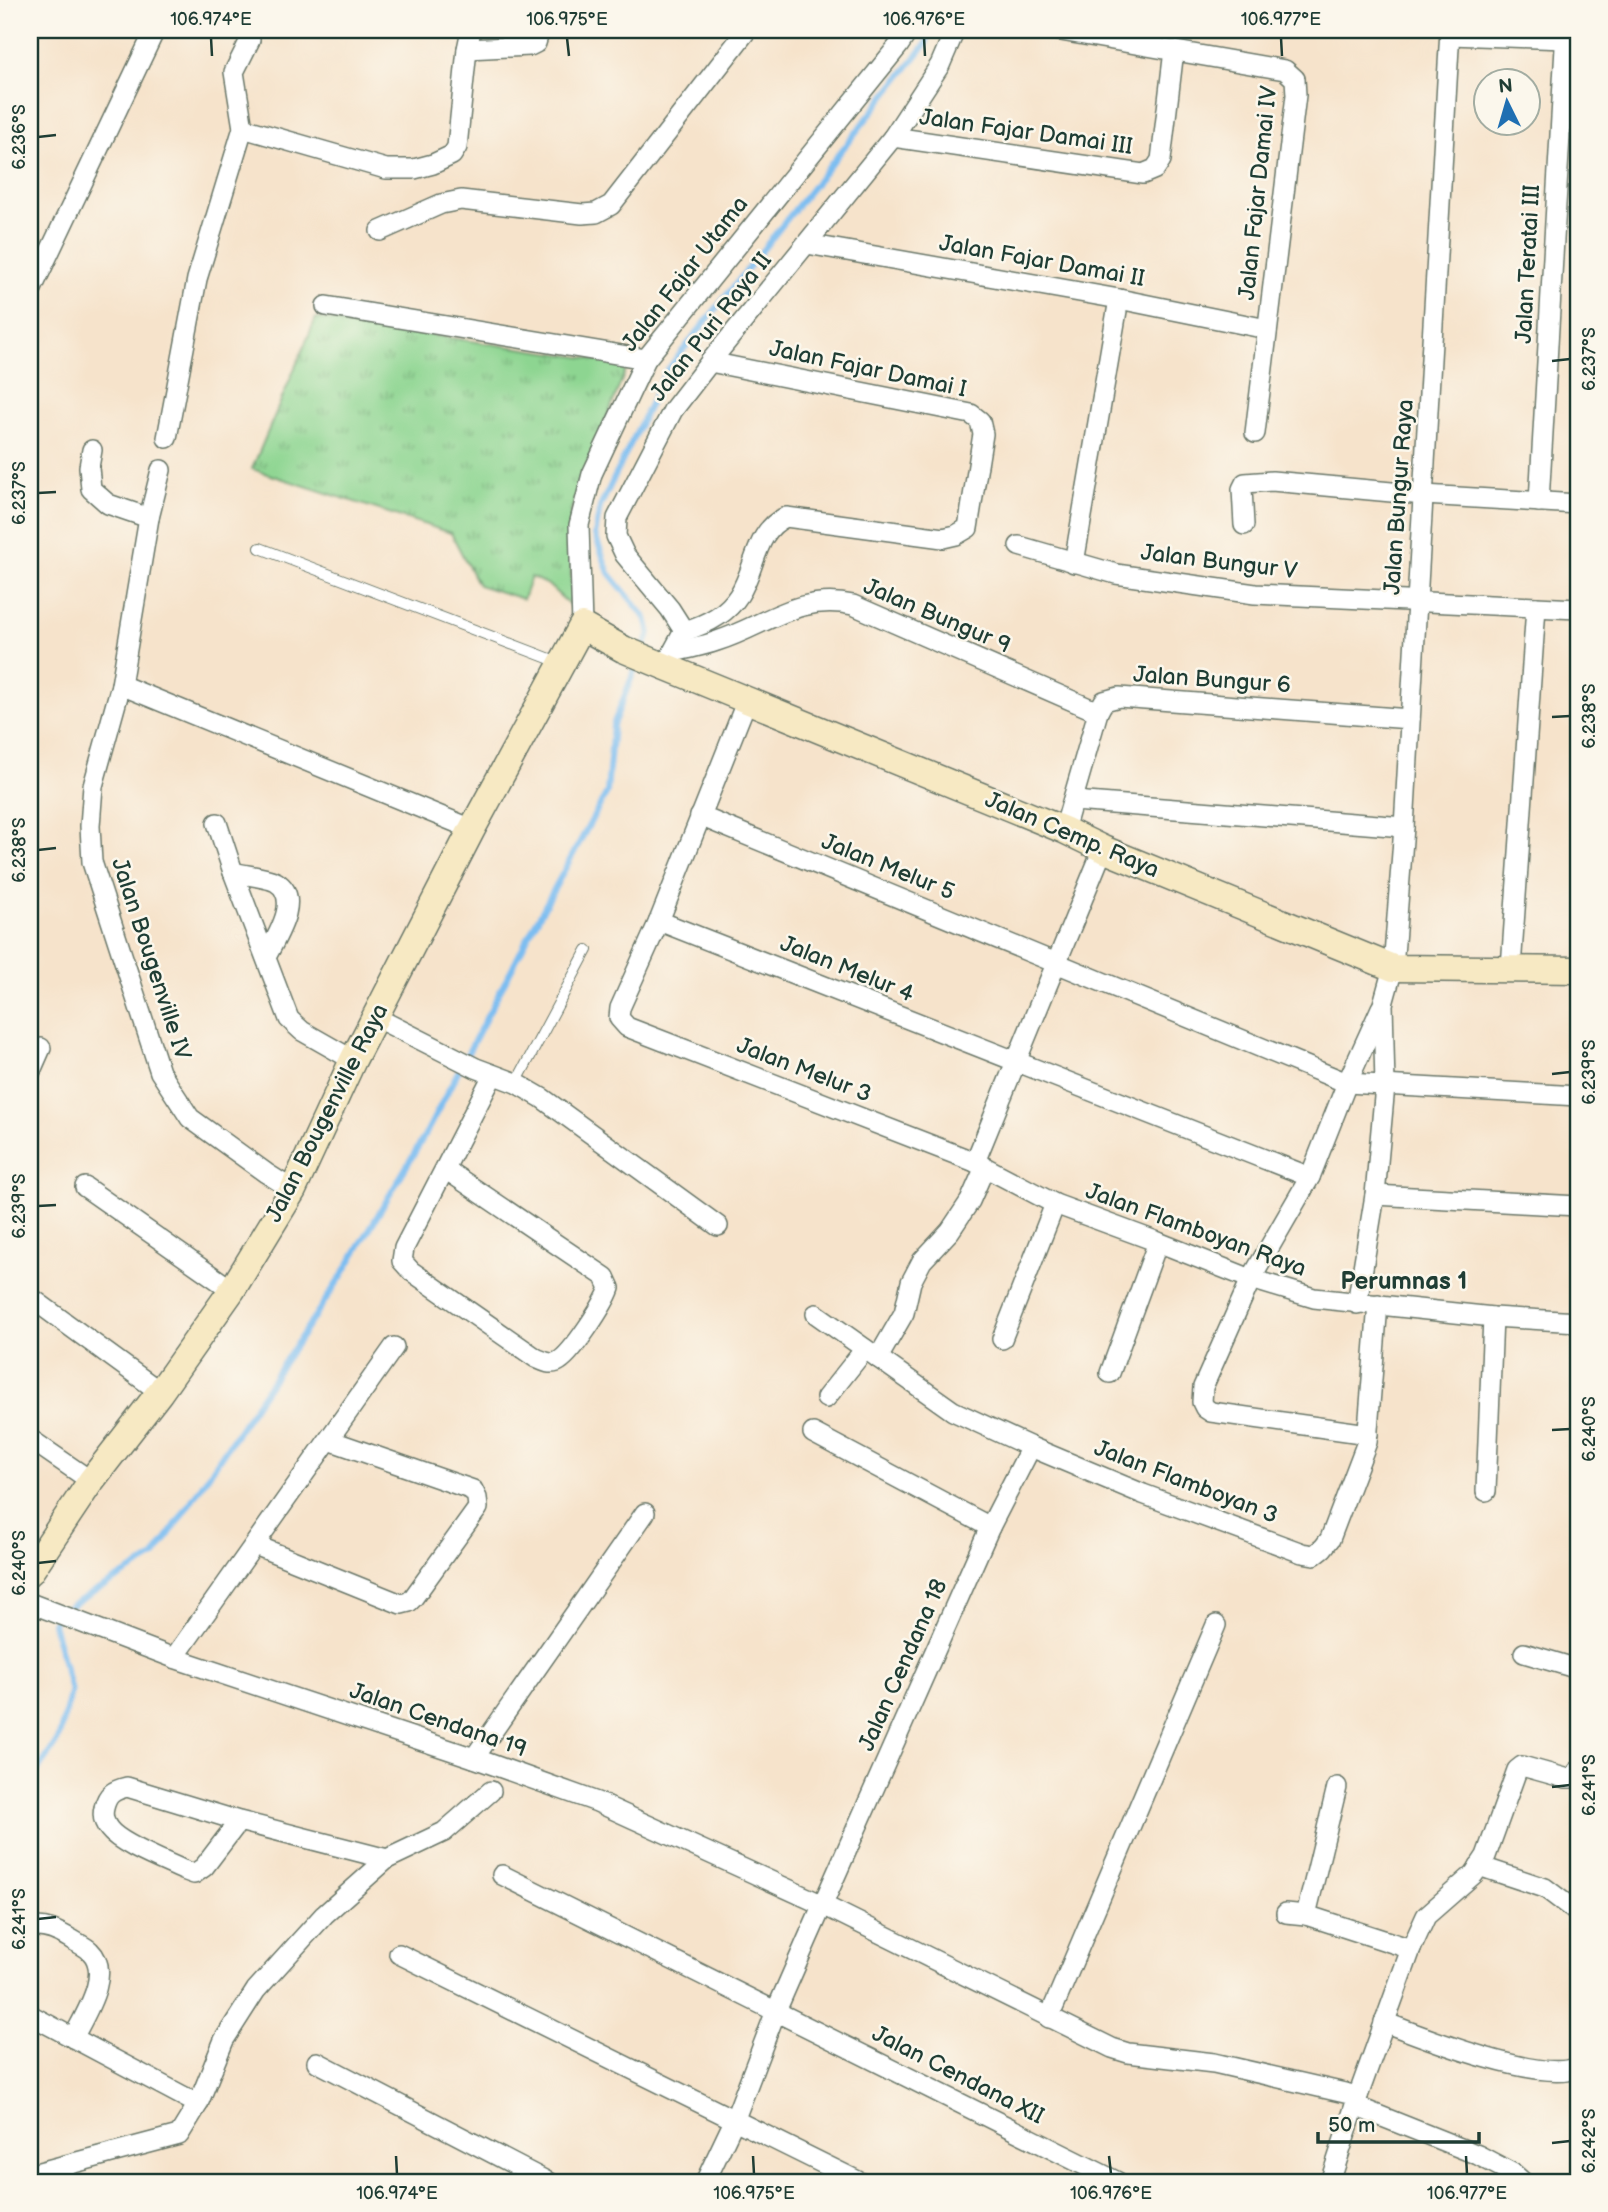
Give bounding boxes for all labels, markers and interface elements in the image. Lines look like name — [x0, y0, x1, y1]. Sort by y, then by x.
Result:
text: 106.974°E — [170, 9, 252, 30]
text: 106.975°E — [526, 9, 608, 30]
text: 106.976°E — [883, 9, 965, 30]
text: 106.977°E — [1241, 9, 1321, 30]
north arrow — [1472, 66, 1542, 136]
text: N — [1498, 74, 1514, 99]
street label: Jalan Fajar Damai IV — [1233, 85, 1283, 301]
street label: Jalan Fajar Damai III — [917, 103, 1135, 161]
text: 6.236°S — [9, 104, 30, 170]
street label: Jalan Teratai III — [1510, 184, 1546, 344]
street label: Jalan Fajar Utama — [616, 191, 754, 357]
street label: Jalan Fajar Damai II — [937, 229, 1147, 293]
street label: Jalan Puri Raya II — [644, 247, 778, 407]
text: 6.237°S — [1579, 327, 1600, 391]
street label: Jalan Fajar Damai I — [767, 334, 969, 404]
street label: Jalan Bungur Raya — [1378, 398, 1420, 596]
text: 6.237°S — [9, 461, 30, 525]
street label: Jalan Bungur V — [1139, 539, 1299, 585]
street label: Jalan Bungur 9 — [859, 572, 1015, 660]
street label: Jalan Bungur 6 — [1132, 661, 1292, 699]
text: 6.238°S — [1579, 683, 1600, 749]
street label: Jalan Cemp. Raya — [981, 786, 1163, 884]
text: 6.238°S — [9, 817, 30, 883]
street label: Jalan Melur 5 — [817, 828, 959, 906]
street label: Jalan Bougenville IV — [105, 854, 197, 1064]
street label: Jalan Melur 4 — [776, 929, 918, 1009]
street label: Jalan Bougenville Raya — [260, 999, 394, 1227]
street label: Jalan Melur 3 — [733, 1032, 875, 1108]
text: 6.239°S — [1579, 1039, 1600, 1105]
text: 6.239°S — [9, 1173, 30, 1239]
street label: Jalan Flamboyan Raya — [1082, 1177, 1310, 1283]
district label: Perumnas 1 — [1341, 1267, 1467, 1296]
text: 6.240°S — [1579, 1396, 1600, 1462]
street label: Jalan Flamboyan 3 — [1090, 1434, 1282, 1530]
text: 6.240°S — [9, 1530, 30, 1596]
street label: Jalan Cendana 18 — [853, 1575, 953, 1755]
street label: Jalan Cendana 19 — [346, 1677, 530, 1763]
text: 6.241°S — [1579, 1754, 1600, 1816]
text: 6.241°S — [9, 1888, 30, 1950]
street label: Jalan Cendana XII — [867, 2020, 1049, 2130]
scale bar — [1318, 2100, 1478, 2144]
text: 6.242°S — [1579, 2108, 1600, 2174]
text: 50 m — [1328, 2113, 1375, 2138]
text: 106.974°E — [356, 2183, 438, 2204]
text: 106.975°E — [713, 2183, 795, 2204]
text: 106.976°E — [1070, 2183, 1152, 2204]
text: 106.977°E — [1427, 2183, 1507, 2204]

